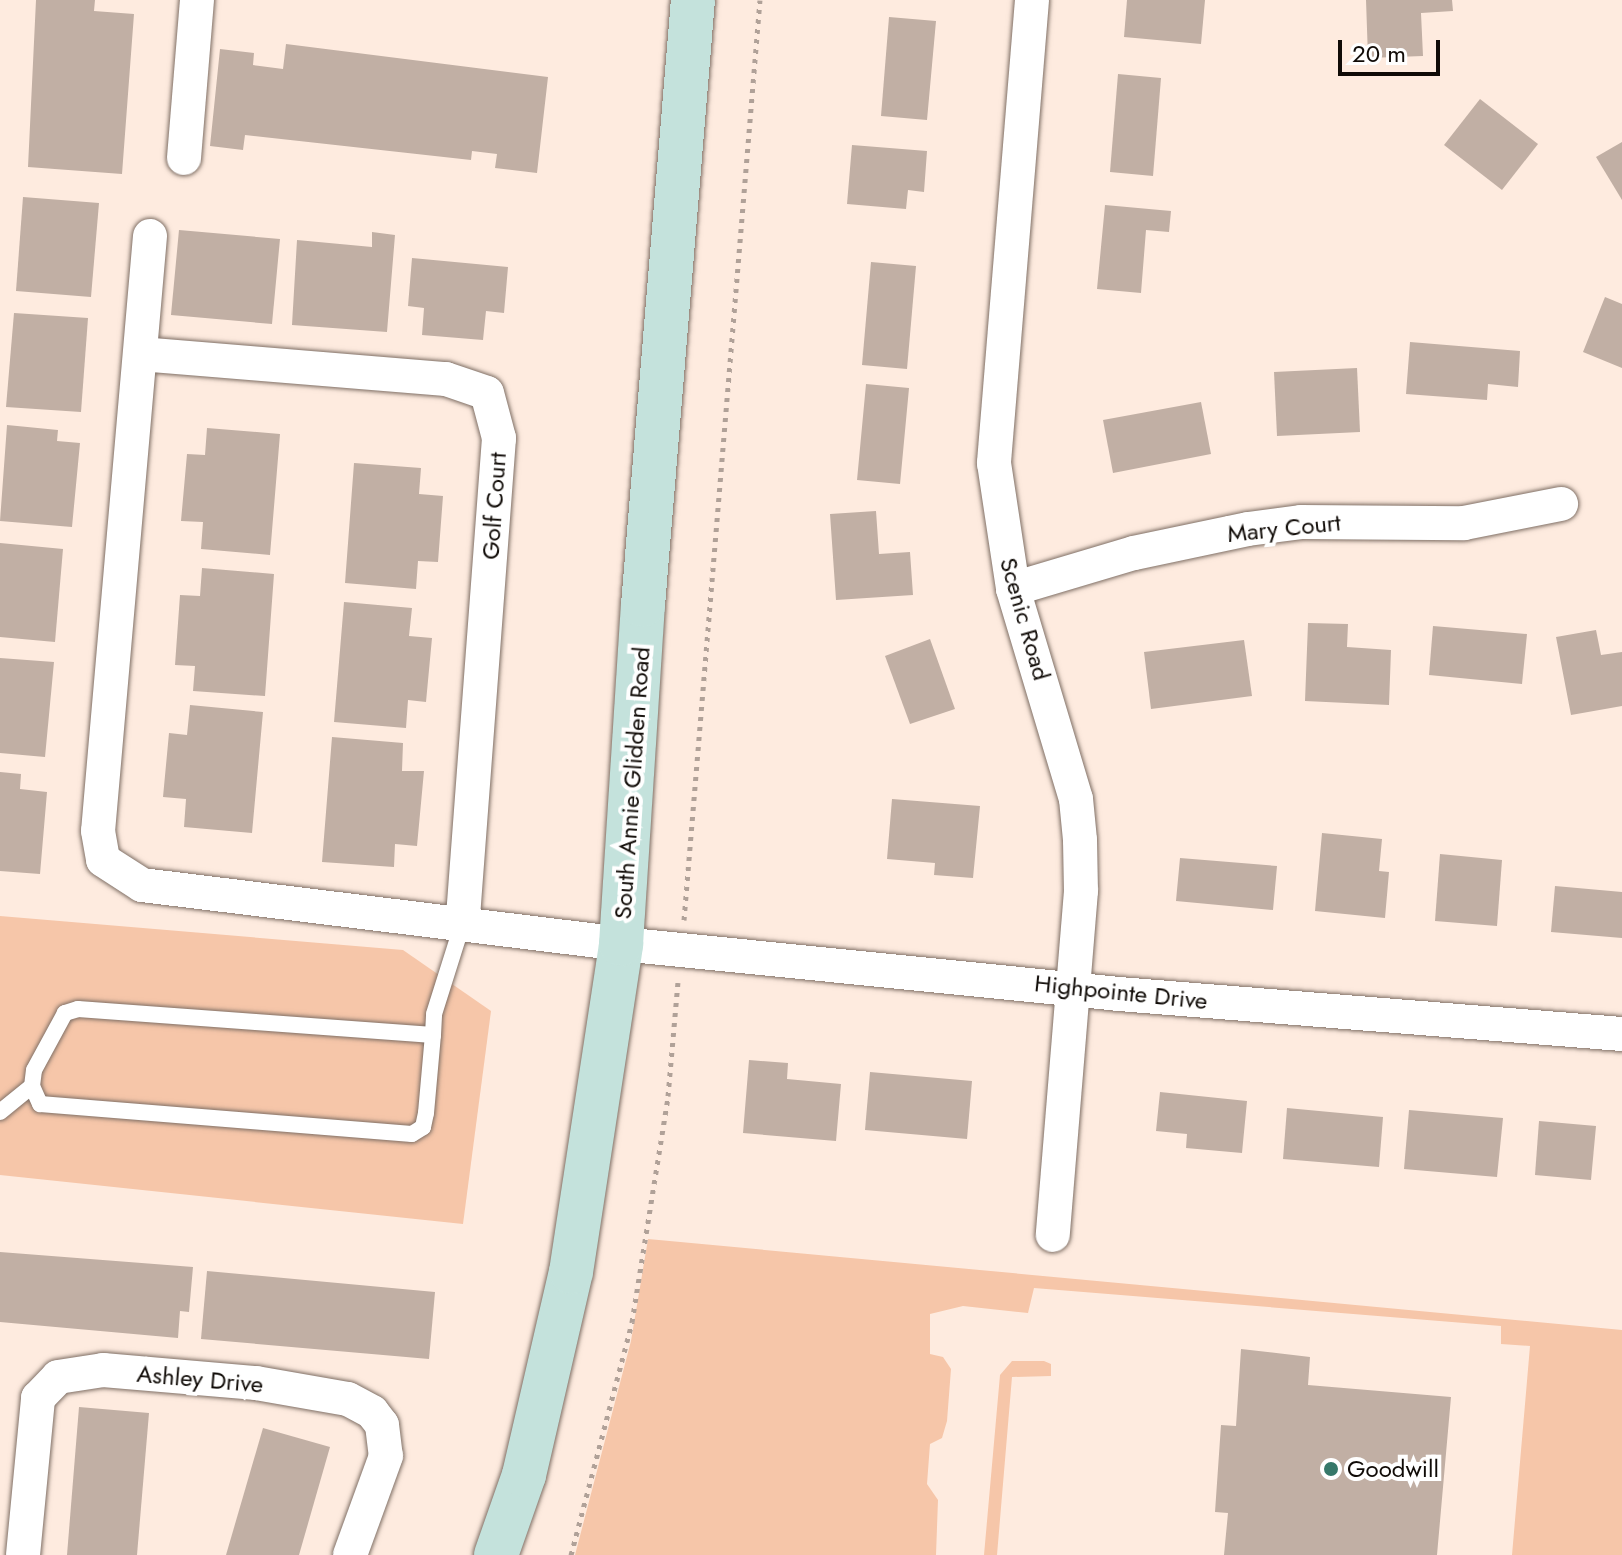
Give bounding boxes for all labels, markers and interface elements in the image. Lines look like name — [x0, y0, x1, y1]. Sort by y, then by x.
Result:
scale bar — [1342, 24, 1444, 74]
text: 20 m — [1352, 36, 1406, 71]
street label: Golf Court — [476, 451, 512, 561]
street label: Mary Court — [1226, 508, 1342, 548]
street label: Scenic Road — [994, 554, 1056, 684]
street label: South Annie Glidden Road — [608, 646, 656, 920]
street label: Highpointe Drive — [1033, 969, 1209, 1015]
street label: Ashley Drive — [136, 1359, 264, 1399]
place label: Goodwill — [1347, 1455, 1439, 1483]
marker: Goodwill — [1322, 1460, 1340, 1478]

